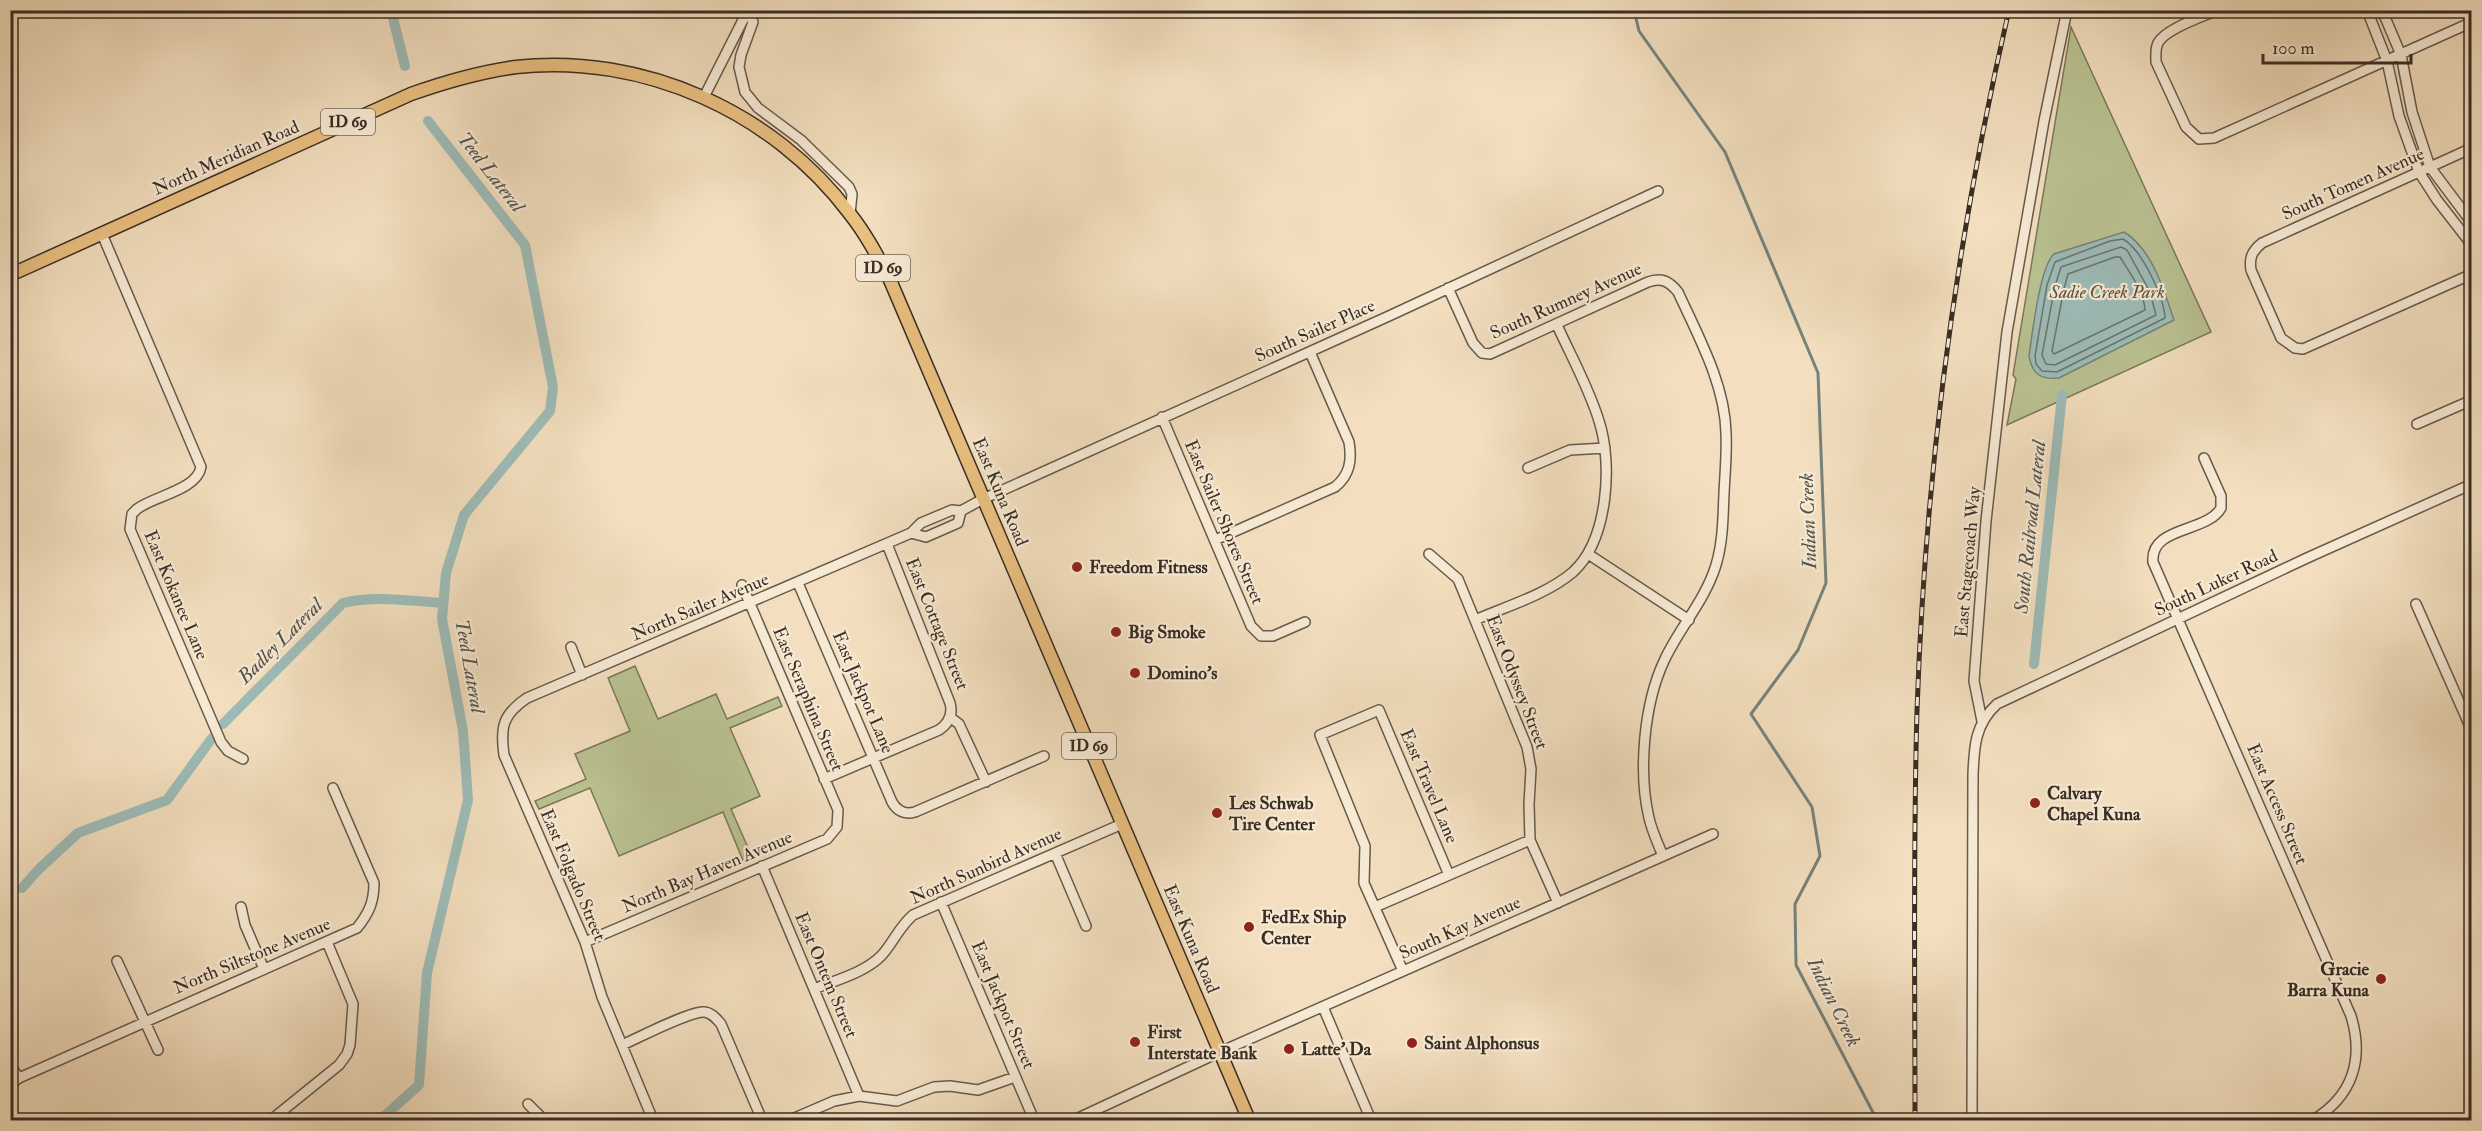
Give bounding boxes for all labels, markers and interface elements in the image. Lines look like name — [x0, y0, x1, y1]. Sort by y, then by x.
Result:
scale bar — [2263, 27, 2412, 65]
text: 100 m — [2272, 37, 2315, 60]
road number: ID 69 — [321, 109, 375, 135]
street label: North Meridian Road — [149, 115, 303, 201]
water label: Teed Lateral — [452, 127, 531, 219]
street label: South Tomen Avenue — [2278, 142, 2428, 226]
road number: ID 69 — [856, 255, 910, 281]
street label: South Rumney Avenue — [1487, 257, 1646, 345]
park label: Sadie Creek Park — [2048, 281, 2165, 304]
street label: South Sailer Place — [1251, 294, 1379, 368]
street label: East Kuna Road — [967, 434, 1033, 550]
street label: East Sailer Shores Street — [1179, 436, 1269, 608]
water label: South Railroad Lateral — [2008, 437, 2052, 616]
water label: Indian Creek — [1794, 472, 1822, 571]
street label: East Stagecoach Way — [1950, 485, 1986, 638]
street label: East Kokanee Lane — [138, 527, 214, 664]
street label: South Luker Road — [2151, 544, 2281, 622]
street label: East Cottage Street — [900, 554, 974, 694]
place label: Freedom Fitness — [1089, 556, 1208, 579]
marker: Freedom Fitness — [1070, 560, 1084, 574]
street label: North Sailer Avenue — [628, 568, 773, 646]
water label: Badley Lateral — [231, 591, 330, 690]
street label: East Odyssey Street — [1481, 611, 1553, 753]
water label: Teed Lateral — [449, 617, 491, 717]
place label: Big Smoke — [1128, 621, 1206, 644]
street label: East Seraphina Street — [767, 623, 849, 775]
marker: Big Smoke — [1109, 625, 1123, 639]
street label: East Jackpot Lane — [827, 627, 899, 757]
place label: Domino's — [1147, 662, 1217, 685]
marker: Domino's — [1128, 666, 1142, 680]
street label: East Travel Lane — [1395, 725, 1464, 847]
road number: ID 69 — [1062, 733, 1116, 759]
street label: East Access Street — [2241, 740, 2313, 868]
place label: Calvary Chapel Kuna — [2047, 782, 2141, 826]
place label: Les Schwab Tire Center — [1228, 792, 1315, 836]
marker: Calvary Chapel Kuna — [2028, 796, 2042, 810]
street label: East Folgado Street — [535, 806, 611, 945]
marker: Les Schwab Tire Center — [1210, 806, 1224, 820]
street label: North Sunbird Avenue — [907, 822, 1066, 910]
street label: North Bay Haven Avenue — [618, 825, 796, 918]
street label: East Kuna Road — [1158, 881, 1224, 997]
street label: South Kay Avenue — [1396, 891, 1525, 965]
place label: FedEx Ship Center — [1261, 906, 1346, 950]
street label: East Ontem Street — [789, 909, 863, 1042]
street label: North Siltstone Avenue — [170, 912, 334, 1000]
marker: FedEx Ship Center — [1242, 920, 1256, 934]
street label: East Jackpot Street — [966, 937, 1040, 1073]
water label: Indian Creek — [1801, 952, 1866, 1051]
place label: Gracie Barra Kuna — [2287, 958, 2370, 1002]
marker: Gracie Barra Kuna — [2374, 972, 2388, 986]
place label: First Interstate Bank — [1147, 1021, 1258, 1065]
place label: Saint Alphonsus — [1424, 1032, 1539, 1055]
marker: First Interstate Bank — [1128, 1035, 1142, 1049]
marker: Saint Alphonsus — [1405, 1036, 1419, 1050]
place label: Latte' Da — [1301, 1038, 1372, 1061]
marker: Latte' Da — [1282, 1042, 1296, 1056]

